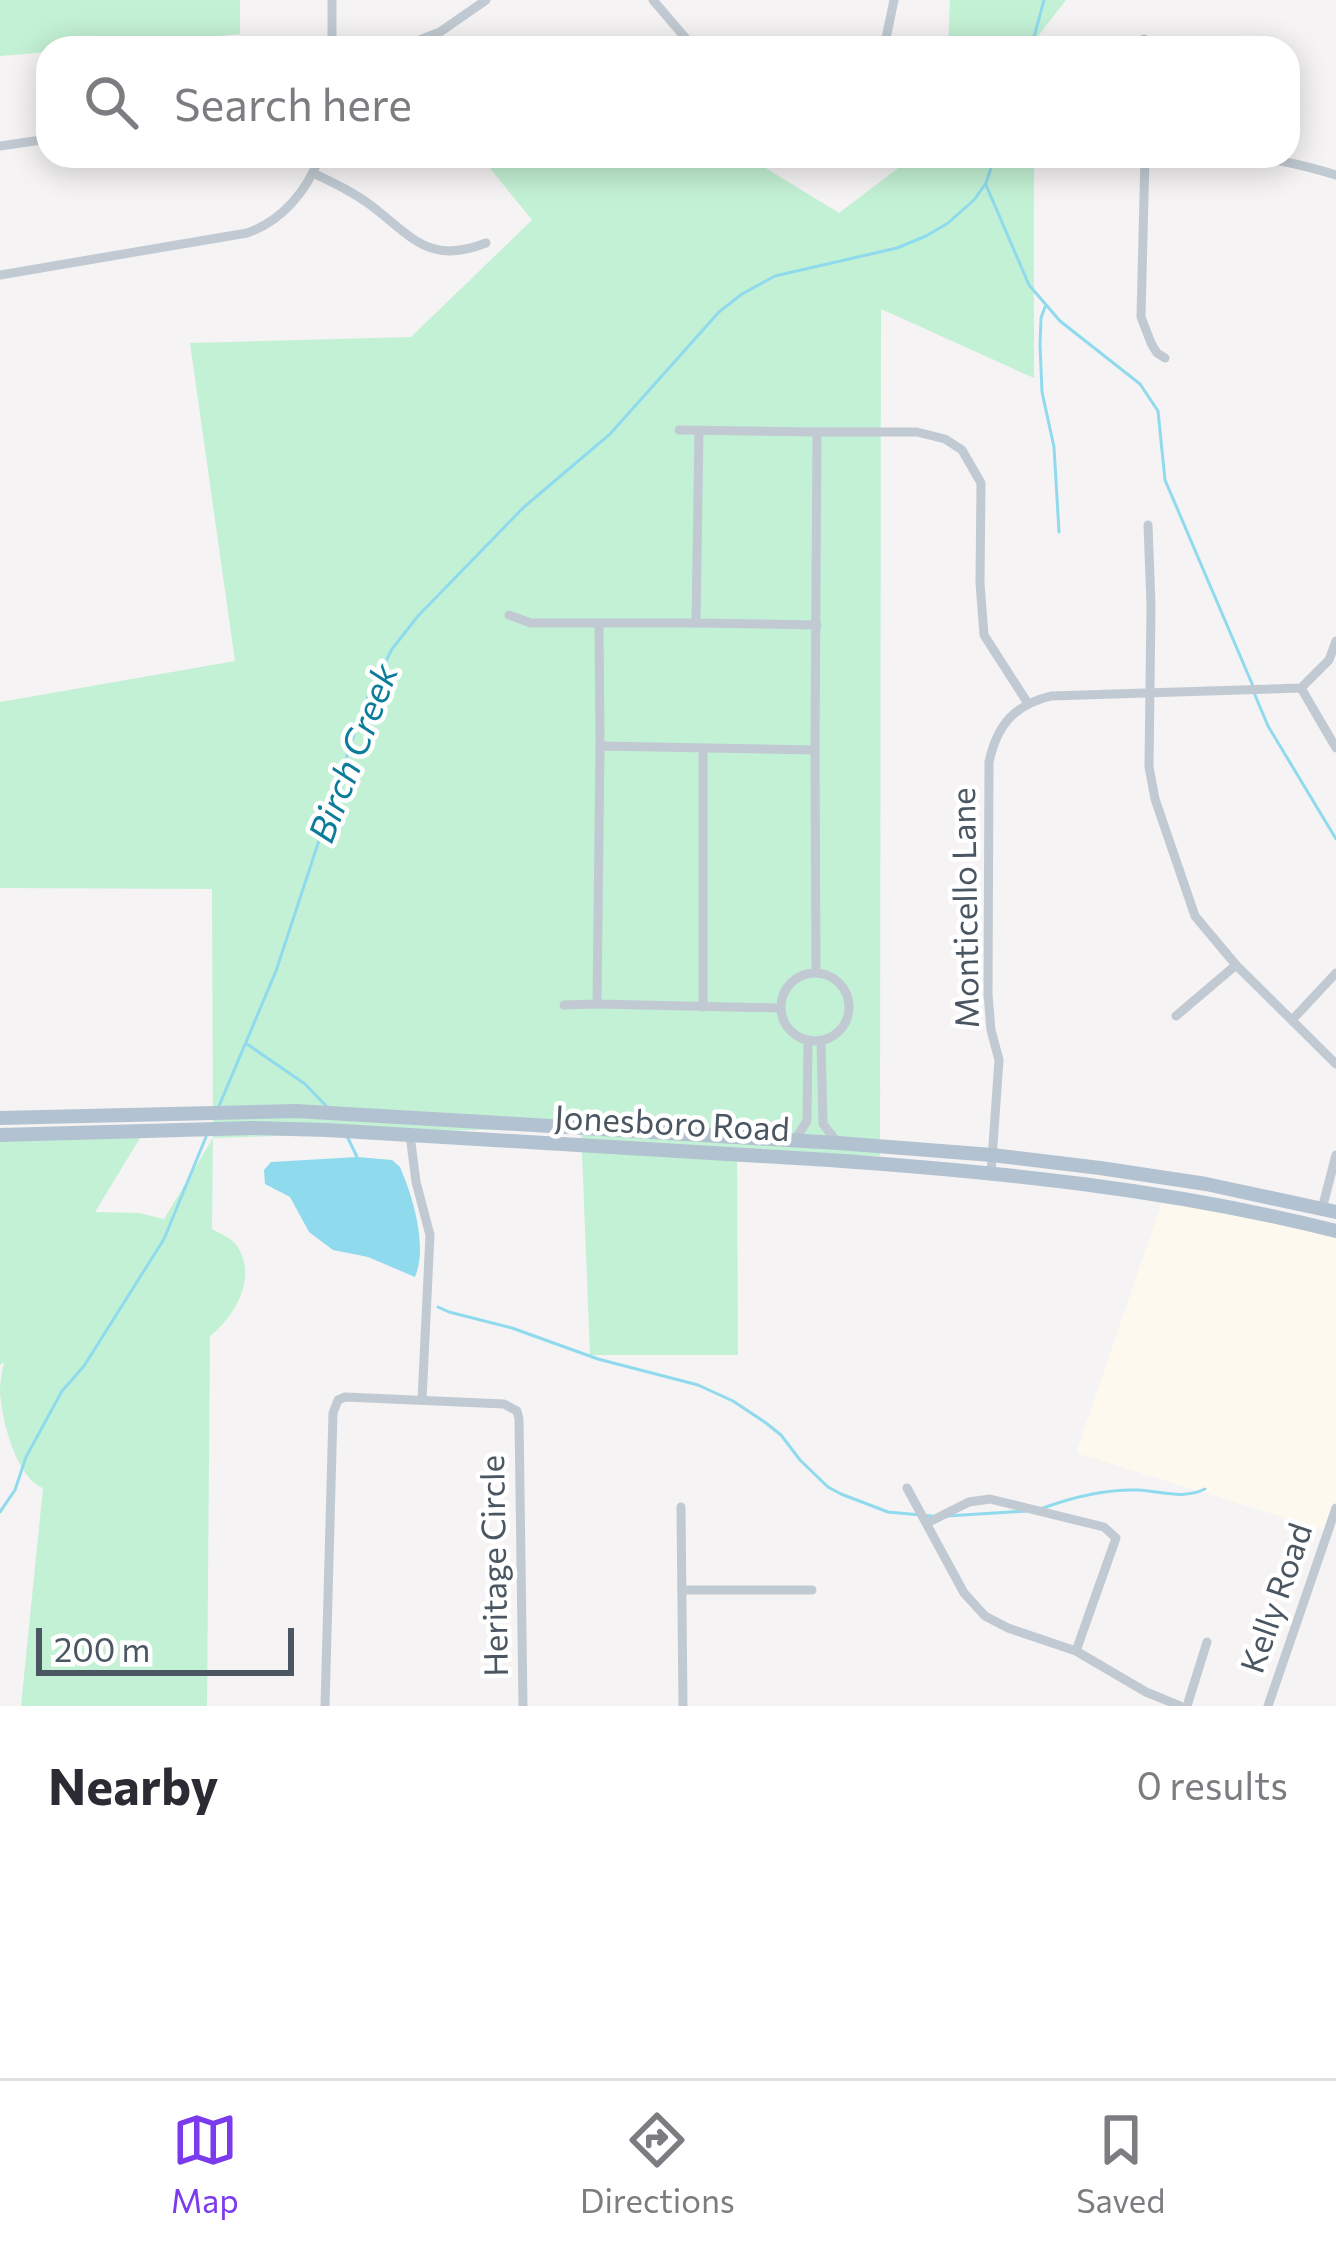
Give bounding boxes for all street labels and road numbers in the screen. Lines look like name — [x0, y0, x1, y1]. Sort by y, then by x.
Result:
street label: Monticello Lane — [941, 787, 986, 1029]
street label: Jonesboro Road — [553, 1095, 791, 1148]
street label: Heritage Circle — [470, 1455, 515, 1677]
street label: Kelly Road — [1230, 1517, 1319, 1678]

